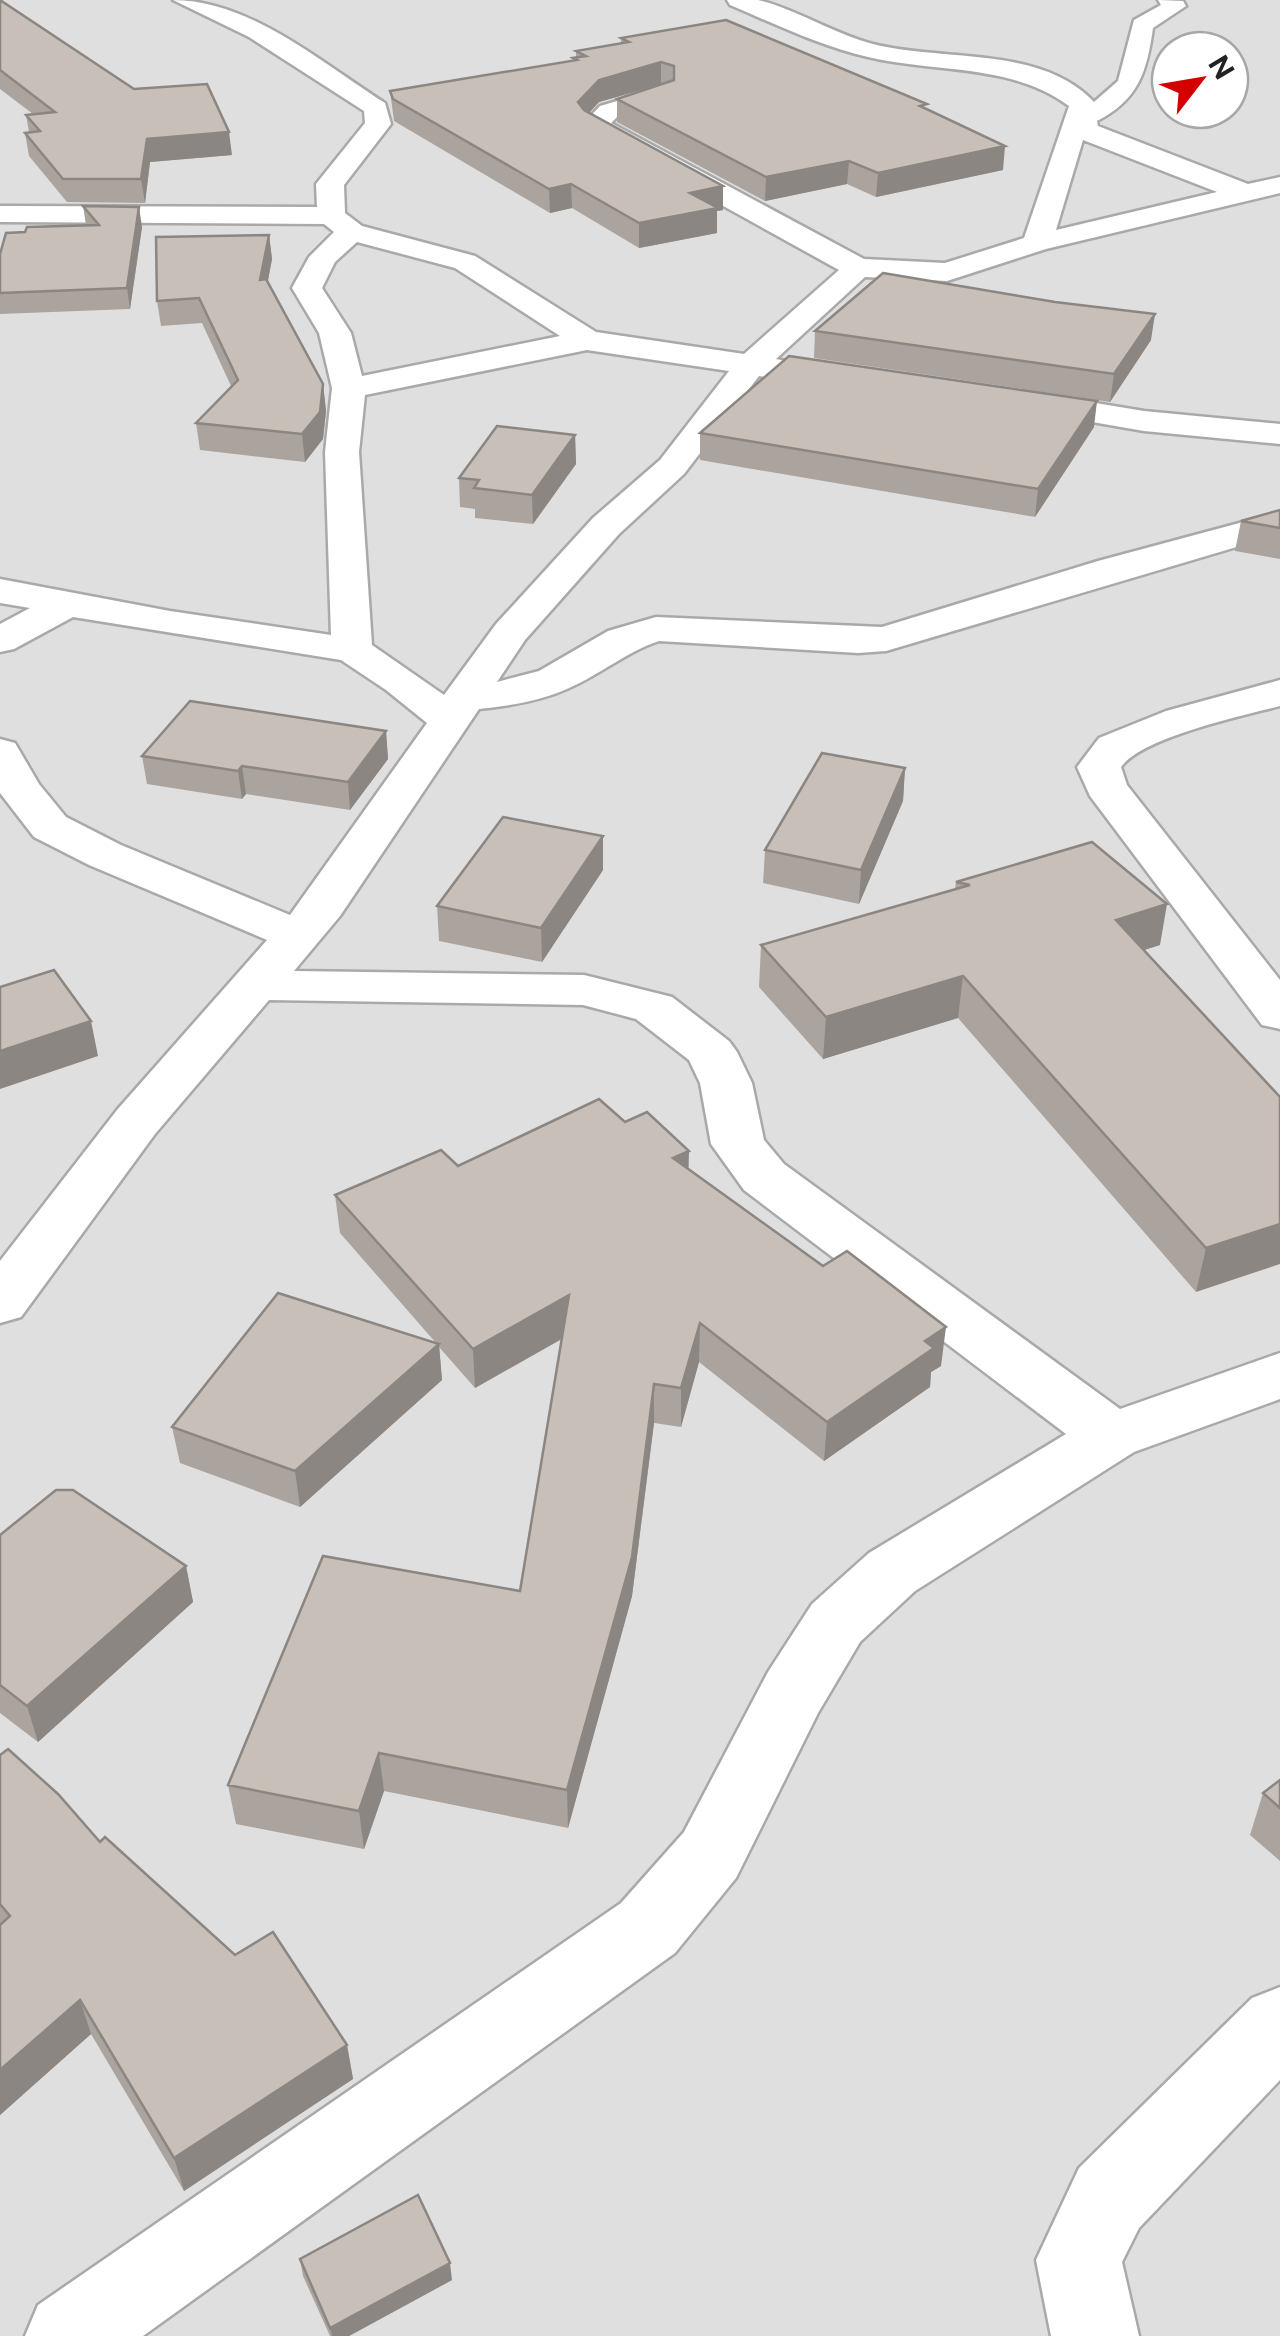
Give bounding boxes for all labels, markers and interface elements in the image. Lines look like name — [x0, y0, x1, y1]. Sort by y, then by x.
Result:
north arrow — [1150, 30, 1250, 130]
text: N — [1202, 49, 1242, 85]

